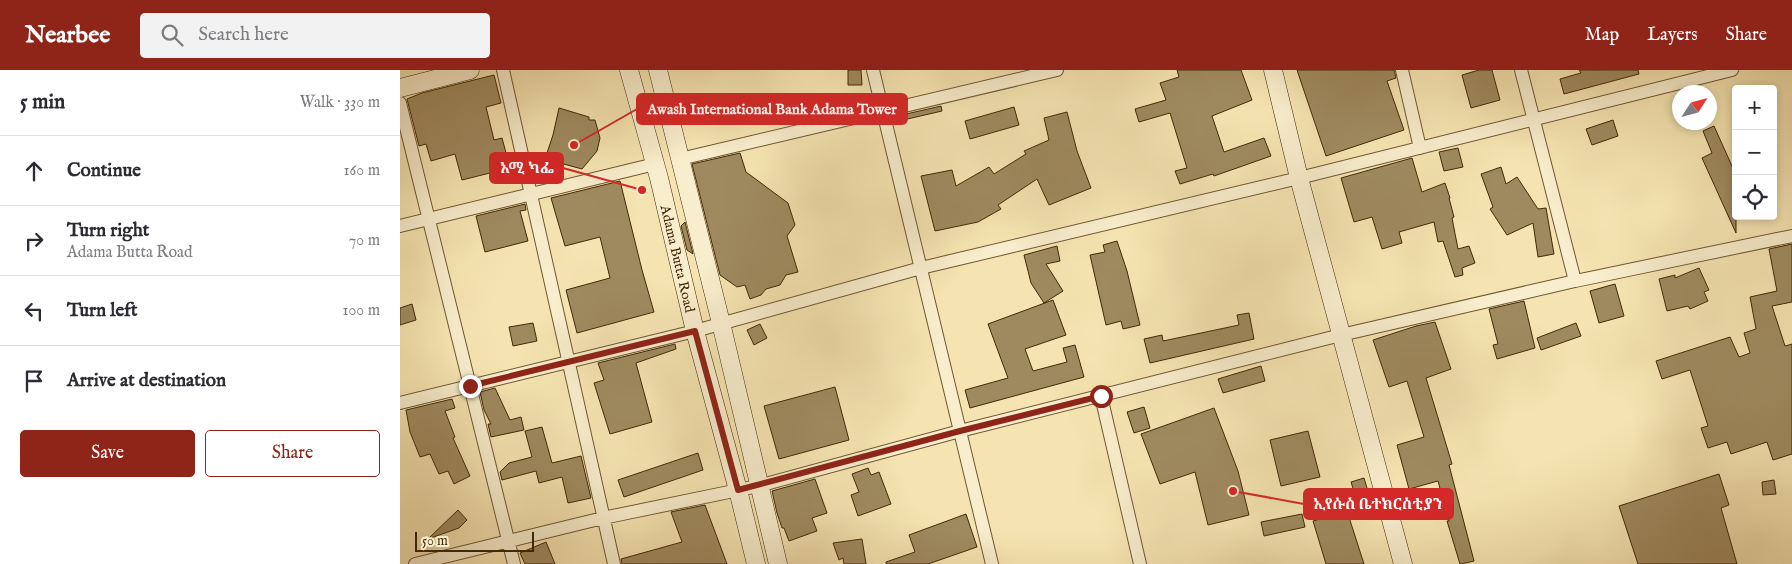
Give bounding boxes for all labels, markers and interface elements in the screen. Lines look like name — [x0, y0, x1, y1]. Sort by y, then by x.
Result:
search box — [140, 13, 490, 58]
text: Nearbee — [25, 20, 110, 51]
icon: search — [158, 21, 186, 49]
text: Search here — [198, 23, 289, 47]
text: Map — [1585, 24, 1619, 47]
text: Layers — [1647, 24, 1698, 47]
text: Share — [1726, 24, 1767, 47]
north arrow — [1672, 85, 1717, 130]
map controls — [1732, 85, 1777, 220]
button: + — [1732, 85, 1777, 130]
text: 5 min — [20, 89, 65, 116]
text: Walk · 330 m — [300, 93, 380, 113]
callout: Awash International Bank Adama Tower — [637, 94, 907, 124]
text: Awash International Bank Adama Tower — [646, 100, 897, 119]
button: − — [1732, 130, 1777, 175]
callout: አሚ ካፌ — [490, 153, 563, 183]
icon: ahead — [20, 157, 48, 185]
text: Continue — [67, 159, 141, 183]
text: አሚ ካፌ — [500, 159, 554, 178]
text: 160 m — [344, 161, 380, 181]
button: locate — [1732, 175, 1777, 220]
street label: Adama Butta Road — [655, 202, 698, 315]
text: Turn right — [67, 219, 149, 243]
icon: right — [20, 227, 48, 255]
text: 70 m — [349, 231, 380, 251]
text: Adama Butta Road — [67, 243, 192, 263]
icon: left — [20, 297, 48, 325]
text: Turn left — [67, 299, 138, 323]
text: 100 m — [343, 301, 380, 321]
icon: arrive — [20, 367, 48, 395]
text: Arrive at destination — [67, 369, 226, 393]
route end — [459, 375, 482, 398]
route start — [1090, 385, 1113, 408]
button: Save — [20, 430, 195, 477]
button: Share — [205, 430, 380, 477]
callout: ኢየሱስ ቤተክርስቲያን — [1304, 489, 1453, 519]
text: ኢየሱስ ቤተክርስቲያን — [1314, 495, 1442, 514]
scale bar — [415, 529, 534, 552]
text: 50 m — [422, 532, 448, 550]

